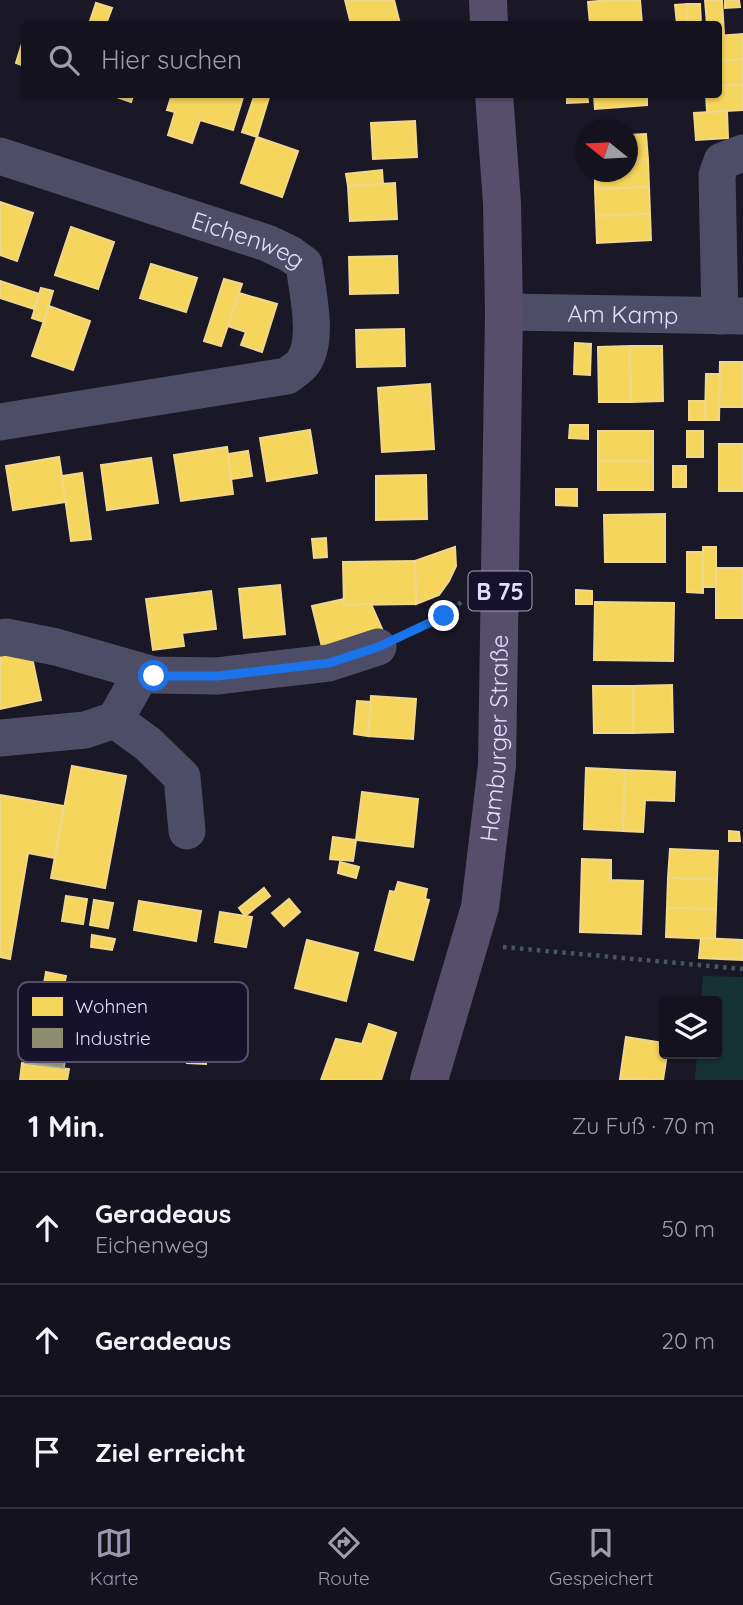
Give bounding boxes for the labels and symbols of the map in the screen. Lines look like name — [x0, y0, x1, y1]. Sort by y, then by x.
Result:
north arrow — [575, 119, 638, 182]
street label: Eichenweg — [188, 205, 311, 275]
street label: Am Kamp — [567, 298, 679, 330]
road number: B 75 — [468, 572, 532, 610]
route end — [428, 600, 459, 631]
street label: Hamburger Straße — [473, 634, 514, 844]
route start — [138, 660, 169, 691]
legend — [18, 982, 248, 1062]
text: Wohnen — [75, 994, 148, 1018]
text: Industrie — [75, 1026, 151, 1050]

